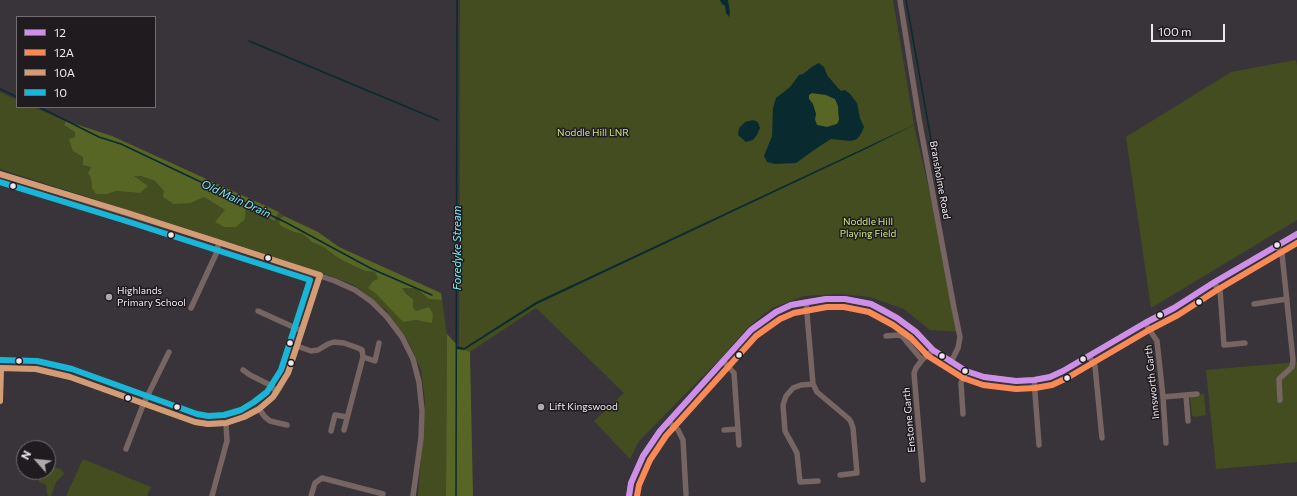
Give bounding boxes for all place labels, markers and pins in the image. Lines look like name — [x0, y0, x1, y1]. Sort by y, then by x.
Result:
unlabelled marker — [8, 181, 18, 191]
unlabelled marker — [166, 230, 176, 240]
unlabelled marker — [1272, 240, 1282, 250]
unlabelled marker — [263, 253, 273, 263]
place label: Highlands Primary School — [117, 285, 186, 308]
marker: Highlands Primary School — [104, 292, 114, 302]
unlabelled marker — [1194, 297, 1204, 307]
unlabelled marker — [1155, 310, 1165, 320]
unlabelled marker — [285, 338, 295, 348]
unlabelled marker — [734, 350, 744, 360]
unlabelled marker — [937, 351, 947, 361]
unlabelled marker — [1078, 354, 1088, 364]
unlabelled marker — [14, 356, 24, 366]
unlabelled marker — [286, 358, 296, 368]
unlabelled marker — [960, 366, 970, 376]
unlabelled marker — [1062, 373, 1072, 383]
unlabelled marker — [123, 393, 133, 403]
place label: Lift Kingswood — [549, 401, 618, 413]
unlabelled marker — [172, 402, 182, 412]
marker: Lift Kingswood — [536, 402, 546, 412]

